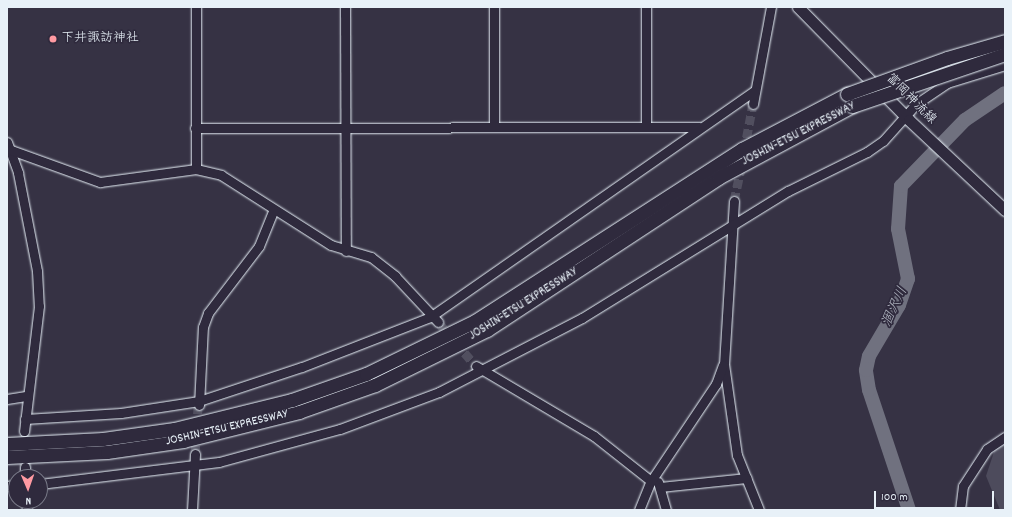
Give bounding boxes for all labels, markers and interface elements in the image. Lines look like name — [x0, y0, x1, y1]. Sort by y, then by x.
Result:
place label: 下井諏訪神社 — [61, 31, 139, 47]
marker: 下井諏訪神社 — [48, 34, 58, 44]
street label: 富岡神流線 — [882, 72, 938, 128]
street label: JOSHIN-ETSU EXPRESSWAY — [740, 100, 858, 170]
street label: JOSHIN-ETSU EXPRESSWAY — [467, 265, 581, 345]
water label: 涸沢川 — [879, 284, 911, 330]
street label: JOSHIN-ETSU EXPRESSWAY — [164, 407, 290, 451]
north arrow — [8, 469, 48, 509]
scale bar — [876, 483, 996, 509]
text: 100 m — [881, 489, 908, 506]
text: N — [25, 492, 31, 508]

